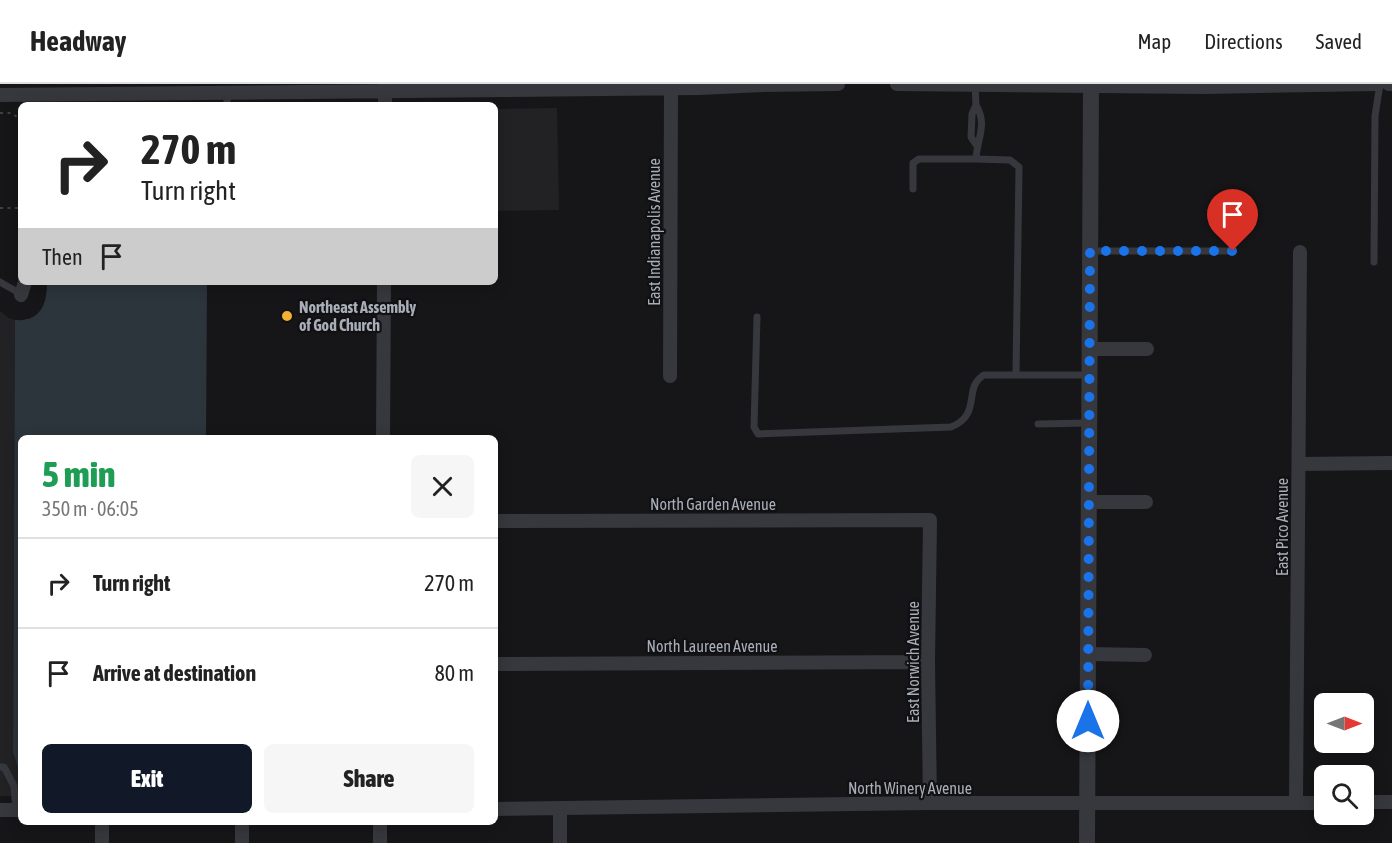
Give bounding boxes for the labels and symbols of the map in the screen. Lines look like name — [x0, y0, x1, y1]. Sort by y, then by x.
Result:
street label: East Indianapolis Avenue — [645, 158, 664, 306]
pin — [1207, 189, 1258, 251]
place label: Northeast Assembly of God Church — [299, 298, 417, 334]
marker: Northeast Assembly of God Church — [280, 309, 294, 323]
street label: East Pico Avenue — [1273, 478, 1291, 576]
street label: North Garden Avenue — [650, 495, 776, 513]
street label: East Norwich Avenue — [904, 601, 922, 723]
street label: North Laureen Avenue — [647, 637, 777, 655]
position arrow — [1056, 689, 1120, 753]
north arrow — [1314, 693, 1374, 753]
street label: North Winery Avenue — [848, 779, 972, 798]

